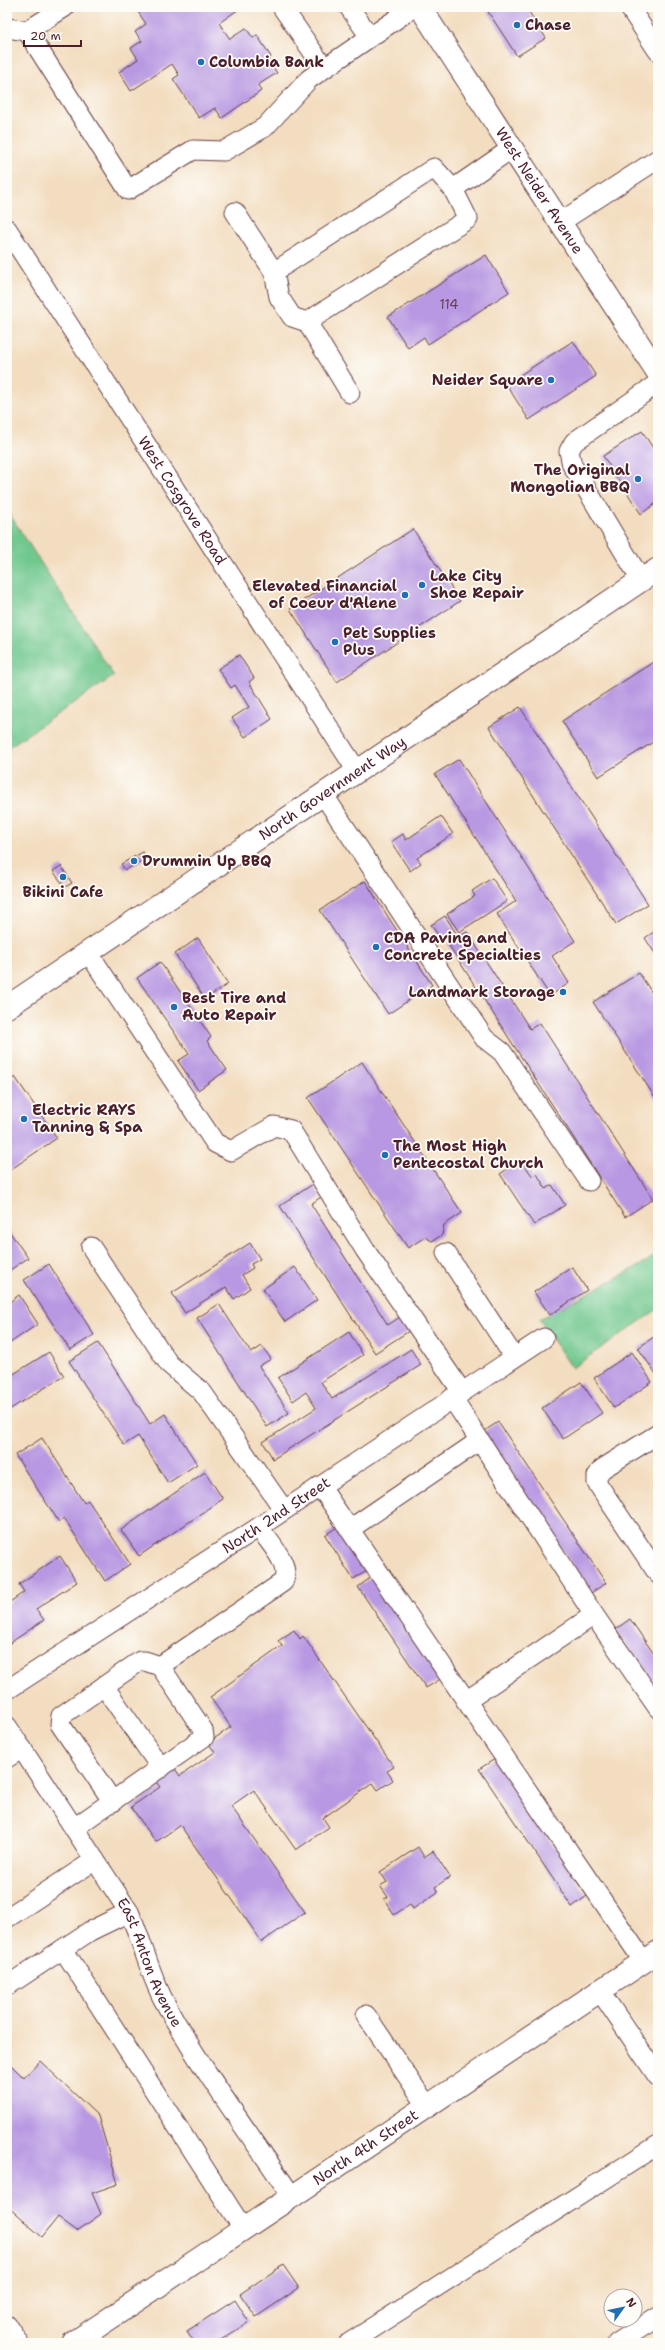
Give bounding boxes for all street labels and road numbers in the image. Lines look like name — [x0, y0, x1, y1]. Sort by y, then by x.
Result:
street label: West Neider Avenue — [491, 123, 588, 258]
street label: West Cosgrove Road — [133, 432, 231, 569]
street label: North Government Way — [255, 732, 410, 845]
street label: North 2nd Street — [218, 1472, 334, 1558]
street label: East Anton Avenue — [112, 1894, 187, 2031]
street label: North 4th Street — [309, 2105, 422, 2190]

